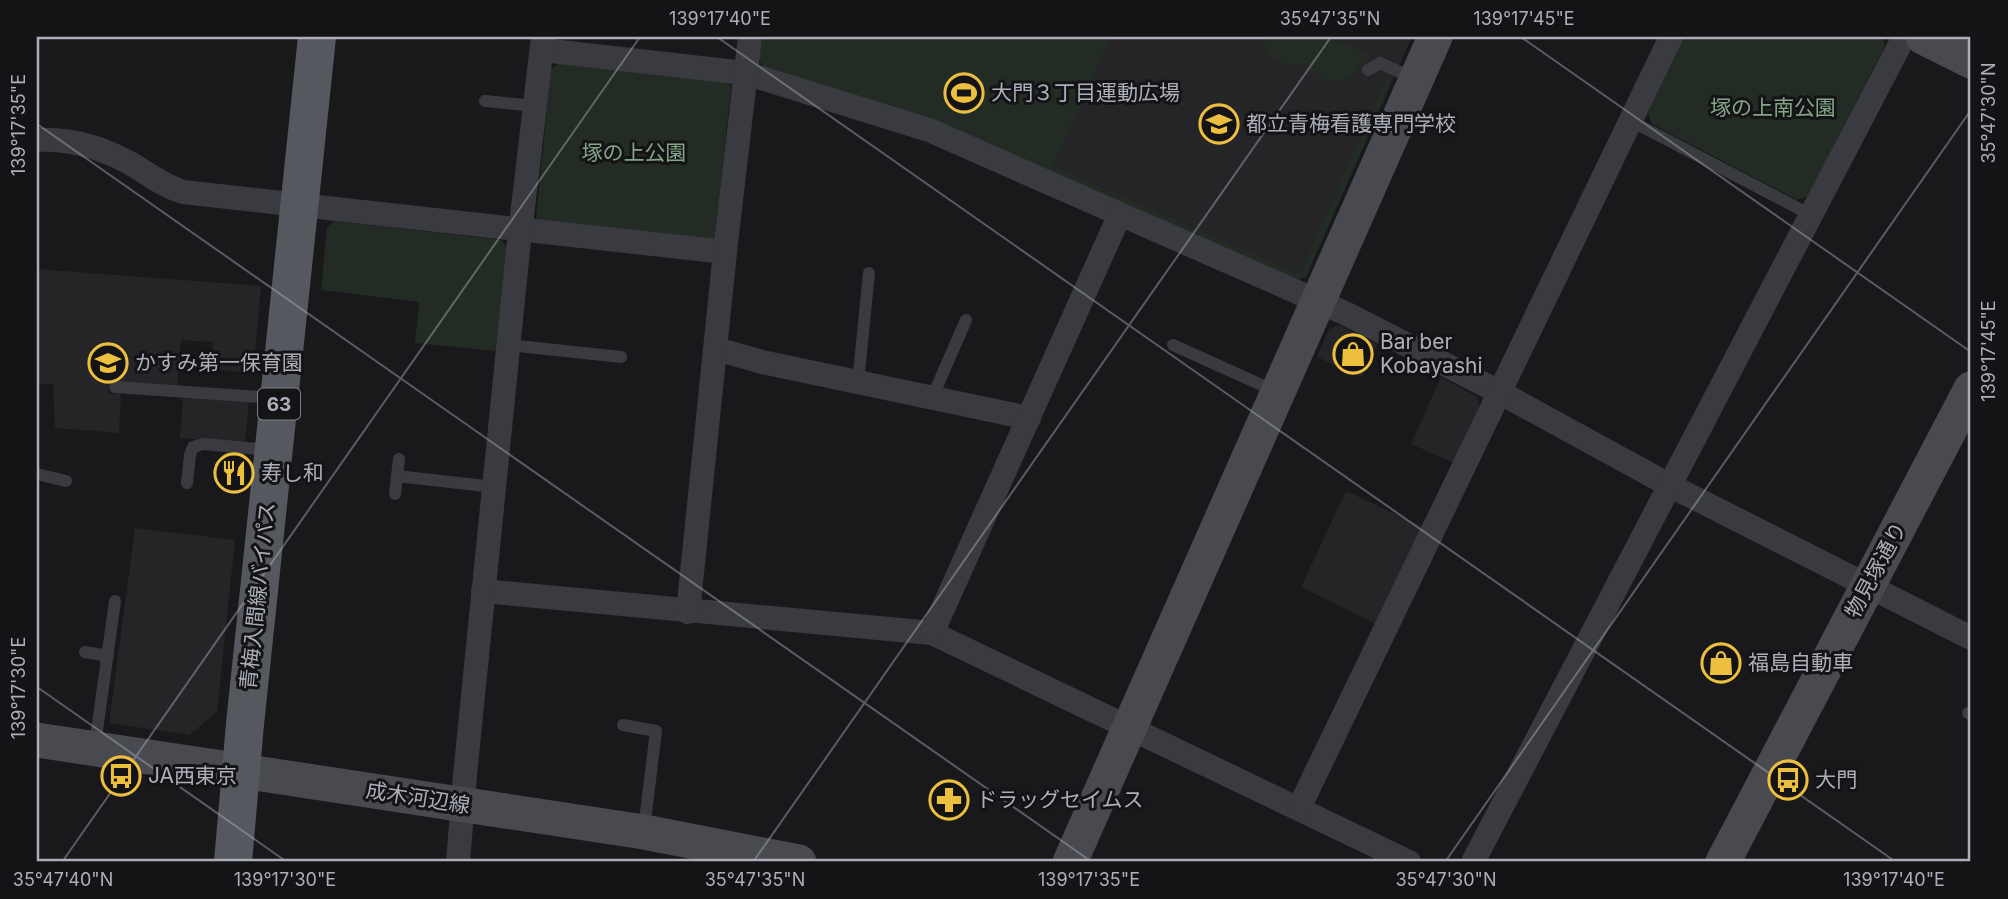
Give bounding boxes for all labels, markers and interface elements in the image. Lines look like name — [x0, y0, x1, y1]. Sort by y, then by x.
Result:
text: 139°17'40"E — [669, 8, 771, 29]
text: 35°47'35"N — [1280, 8, 1380, 29]
text: 139°17'45"E — [1473, 8, 1575, 29]
text: 35°47'30"N — [1978, 62, 1999, 164]
sports icon: 大門３丁目運動広場 — [943, 72, 985, 114]
text: 139°17'35"E — [8, 74, 29, 176]
place label: 大門３丁目運動広場 — [991, 80, 1180, 105]
park label: 塚の上南公園 — [1710, 95, 1836, 120]
school or university icon: 都立青梅看護専門学校 — [1198, 103, 1240, 145]
place label: 都立青梅看護専門学校 — [1246, 111, 1456, 136]
park label: 塚の上公園 — [582, 140, 687, 165]
text: 139°17'45"E — [1978, 300, 1999, 402]
place label: Bar ber Kobayashi — [1380, 329, 1483, 378]
shop icon: Bar ber Kobayashi — [1332, 333, 1374, 375]
school or university icon: かすみ第一保育園 — [87, 342, 129, 384]
place label: かすみ第一保育園 — [135, 350, 303, 375]
road number: 63 — [258, 388, 300, 420]
restaurant icon: 寿し和 — [213, 452, 255, 494]
place label: 寿し和 — [261, 460, 324, 485]
street label: 青梅入間線バイパス — [235, 501, 280, 691]
street label: 物見塚通り — [1840, 518, 1911, 622]
text: 139°17'30"E — [8, 637, 29, 739]
shop icon: 福島自動車 — [1700, 642, 1742, 684]
place label: 福島自動車 — [1748, 650, 1853, 675]
bus stop icon: JA西東京 — [100, 755, 142, 797]
bus stop icon: 大門 — [1767, 759, 1809, 801]
place label: JA西東京 — [148, 763, 237, 788]
place label: 大門 — [1815, 767, 1857, 792]
street label: 成木河辺線 — [364, 777, 472, 818]
pharmacy icon: ドラッグセイムス — [928, 779, 970, 821]
place label: ドラッグセイムス — [976, 787, 1144, 812]
text: 35°47'40"N — [13, 869, 113, 890]
text: 139°17'30"E — [234, 869, 336, 890]
text: 35°47'35"N — [705, 869, 805, 890]
text: 139°17'35"E — [1038, 869, 1140, 890]
text: 35°47'30"N — [1395, 869, 1497, 890]
text: 139°17'40"E — [1843, 869, 1945, 890]

